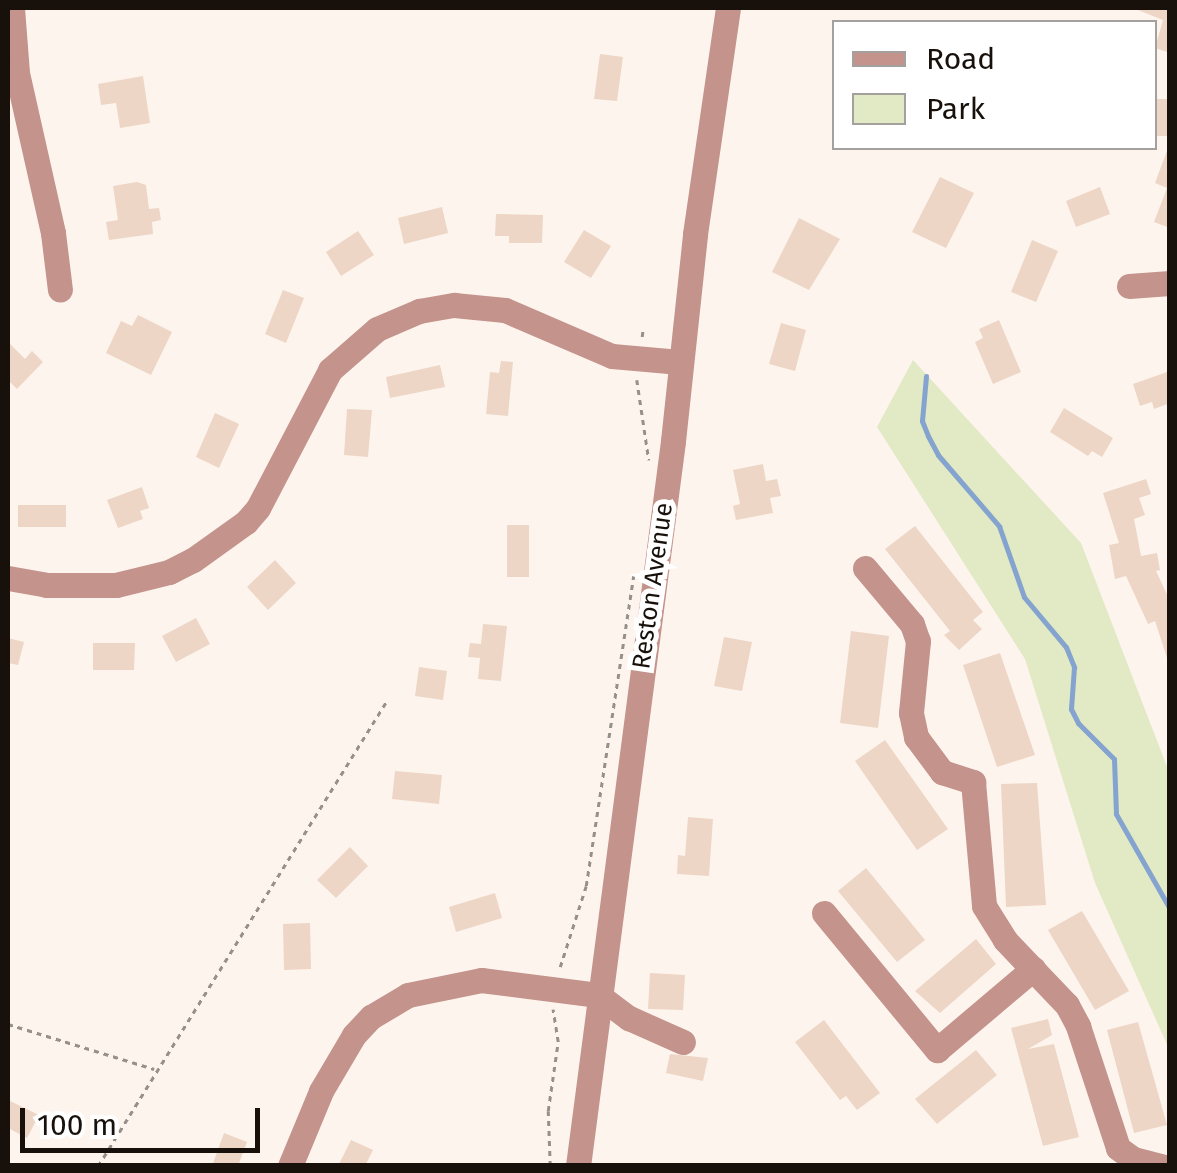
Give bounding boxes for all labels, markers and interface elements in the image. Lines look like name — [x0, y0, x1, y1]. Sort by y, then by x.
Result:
legend — [832, 20, 1157, 150]
text: Road — [926, 41, 995, 77]
text: Park — [926, 91, 985, 127]
street label: Reston Avenue — [626, 501, 680, 671]
scale bar — [25, 1088, 265, 1150]
text: 100 m — [37, 1107, 117, 1143]

